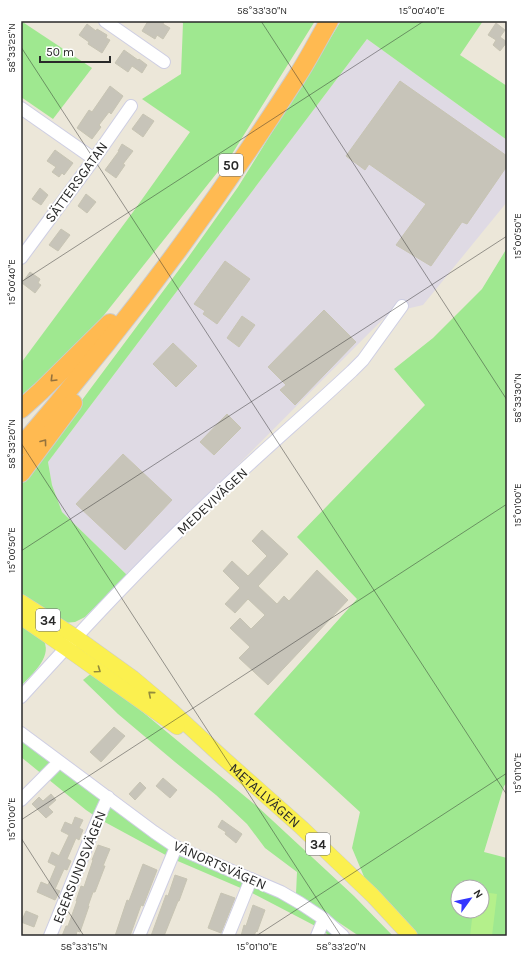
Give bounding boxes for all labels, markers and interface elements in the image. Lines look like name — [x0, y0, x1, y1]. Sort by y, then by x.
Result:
text: 58°33'30"N — [237, 5, 287, 17]
text: 15°00'40"E — [399, 5, 445, 17]
text: 58°33'25"N — [6, 23, 18, 73]
scale bar — [40, 38, 110, 64]
text: 50 m — [46, 45, 74, 59]
street label: SÄTTERSGATAN — [41, 139, 111, 226]
road number: 50 — [219, 154, 243, 176]
text: 15°00'50"E — [512, 213, 524, 259]
text: 15°00'40"E — [6, 259, 18, 305]
text: 58°33'30"N — [512, 373, 524, 423]
one-way arrow — [50, 374, 58, 382]
text: 58°33'20"N — [6, 419, 18, 469]
one-way arrow — [39, 439, 47, 446]
street label: MEDEVIVÄGEN — [173, 464, 251, 538]
text: 15°01'00"E — [512, 483, 524, 527]
text: 15°00'50"E — [6, 527, 18, 573]
road number: 34 — [36, 609, 60, 631]
one-way arrow — [93, 665, 100, 672]
one-way arrow — [149, 691, 156, 698]
text: 15°01'10"E — [512, 753, 524, 793]
street label: METALLVÄGEN — [226, 760, 304, 831]
text: 15°01'00"E — [6, 797, 18, 841]
street label: EGERSUNDSVÄGEN — [49, 808, 110, 926]
road number: 34 — [306, 833, 330, 855]
street label: VÄNORTSVÄGEN — [171, 837, 269, 894]
north arrow — [450, 879, 490, 919]
text: N — [470, 887, 486, 901]
text: 58°33'15"N — [60, 941, 108, 953]
text: 15°01'10"E — [237, 941, 277, 953]
text: 58°33'20"N — [316, 941, 366, 953]

